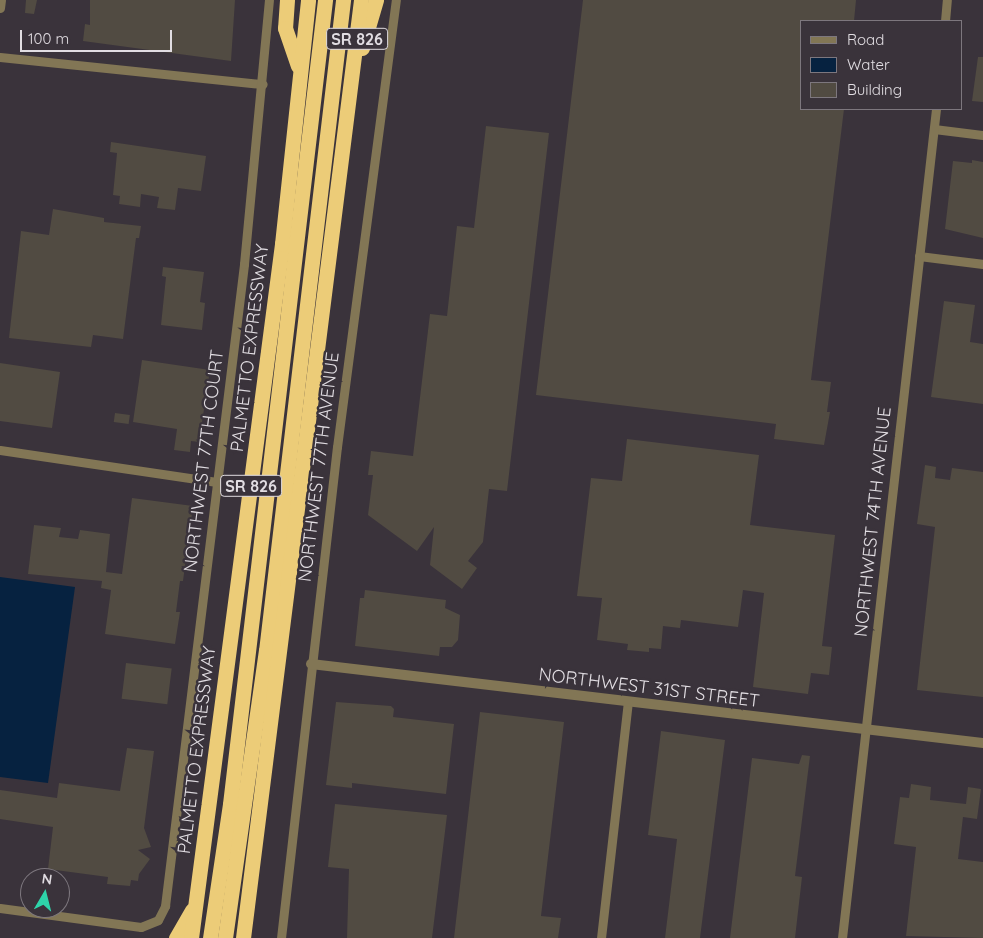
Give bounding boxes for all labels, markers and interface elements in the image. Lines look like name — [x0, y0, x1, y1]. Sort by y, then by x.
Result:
scale bar — [22, 20, 175, 52]
legend — [800, 20, 963, 110]
road number: SR 826 — [326, 26, 388, 52]
text: 100 m — [28, 29, 69, 48]
text: Road — [847, 30, 884, 49]
text: Water — [847, 55, 890, 74]
text: Building — [847, 80, 902, 99]
street label: PALMETTO EXPRESSWAY — [227, 243, 273, 453]
street label: NORTHWEST 77TH COURT — [180, 348, 228, 574]
street label: NORTHWEST 77TH AVENUE — [294, 351, 344, 583]
street label: NORTHWEST 74TH AVENUE — [850, 406, 896, 638]
road number: SR 826 — [220, 472, 282, 500]
street label: PALMETTO EXPRESSWAY — [174, 645, 220, 855]
street label: NORTHWEST 31ST STREET — [537, 664, 761, 712]
north arrow — [20, 868, 70, 918]
text: N — [41, 870, 53, 889]

